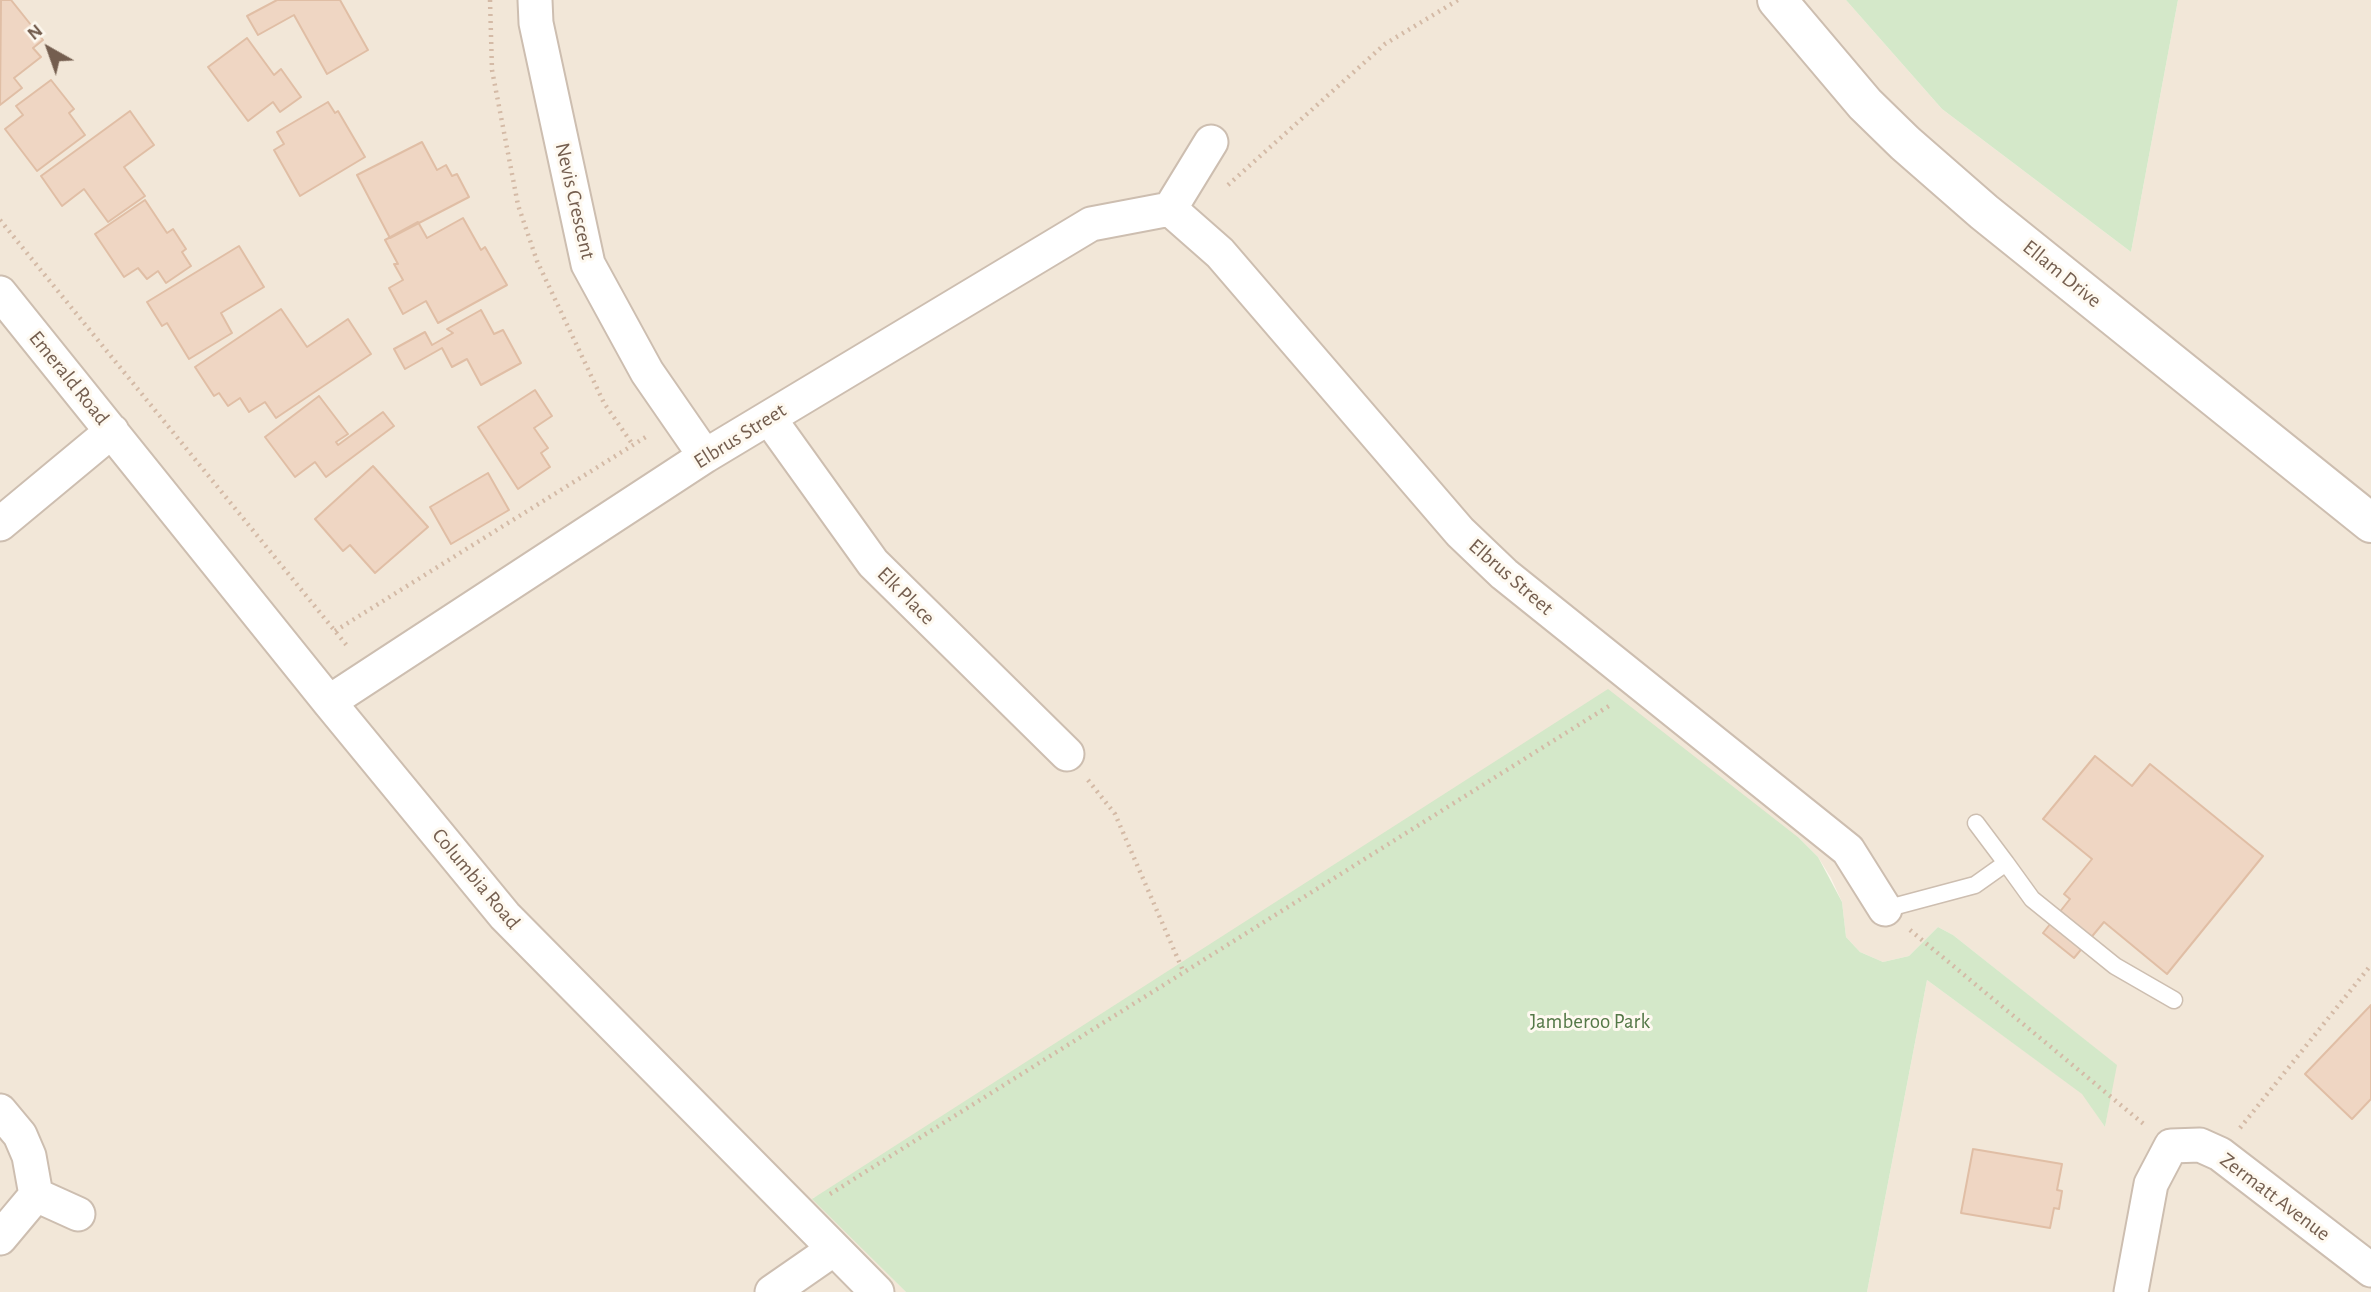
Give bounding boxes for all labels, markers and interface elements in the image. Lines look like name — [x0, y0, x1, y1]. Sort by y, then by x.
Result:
north arrow — [14, 14, 84, 84]
text: N — [24, 21, 46, 44]
street label: Nevis Crescent — [549, 140, 601, 262]
street label: Ellam Drive — [2018, 235, 2106, 313]
street label: Emerald Road — [23, 326, 115, 430]
street label: Elbrus Street — [689, 398, 791, 474]
street label: Elbrus Street — [1463, 533, 1559, 621]
street label: Elk Place — [872, 562, 940, 630]
street label: Columbia Road — [426, 823, 526, 935]
park label: Jamberoo Park — [1530, 1009, 1650, 1035]
street label: Zermatt Avenue — [2215, 1147, 2335, 1247]

